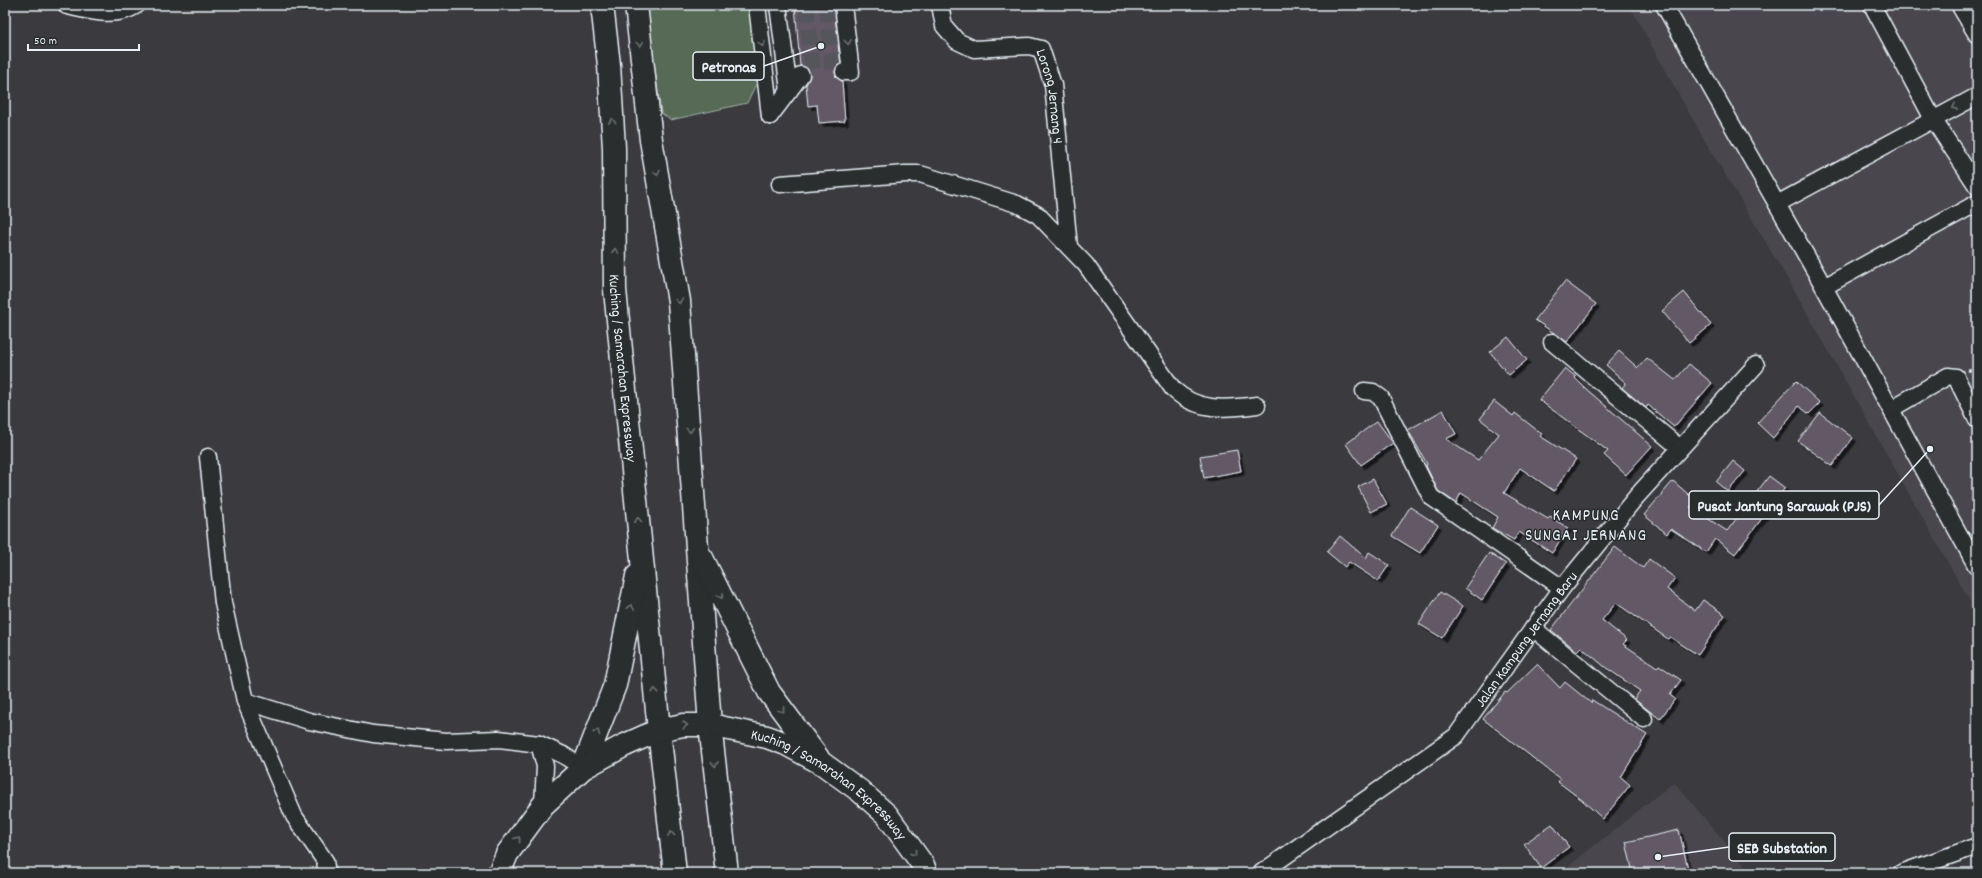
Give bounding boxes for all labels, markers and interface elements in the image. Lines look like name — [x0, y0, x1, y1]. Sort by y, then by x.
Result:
scale bar — [28, 26, 139, 52]
text: 50 m — [34, 33, 57, 50]
one-way arrow — [843, 39, 852, 45]
one-way arrow — [635, 41, 644, 47]
one-way arrow — [757, 41, 766, 47]
street label: Lorong Jernang 4 — [1029, 46, 1068, 145]
callout: Petronas — [693, 52, 764, 80]
text: Petronas — [702, 57, 757, 80]
one-way arrow — [1952, 103, 1959, 110]
one-way arrow — [608, 118, 616, 124]
one-way arrow — [652, 169, 661, 176]
one-way arrow — [611, 248, 619, 254]
street label: Kuching / Samarahan Expressway — [602, 274, 641, 464]
one-way arrow — [674, 298, 683, 304]
one-way arrow — [685, 427, 694, 433]
callout: Pusat Jantung Sarawak (PJS) — [1689, 491, 1879, 519]
text: Pusat Jantung Sarawak (PJS) — [1697, 496, 1871, 519]
district label: KAMPUNG SUNGAI JERNANG — [1525, 505, 1647, 549]
one-way arrow — [634, 517, 643, 523]
street label: Jalan Kampung Jernang Baru — [1471, 567, 1584, 713]
one-way arrow — [716, 591, 724, 599]
one-way arrow — [626, 604, 634, 610]
one-way arrow — [651, 688, 660, 694]
one-way arrow — [777, 706, 785, 713]
one-way arrow — [681, 721, 688, 730]
street label: Kuching / Samarahan Expressway — [749, 725, 911, 846]
one-way arrow — [593, 729, 601, 736]
one-way arrow — [710, 761, 719, 767]
one-way arrow — [667, 831, 676, 837]
callout: SEB Substation — [1729, 833, 1835, 861]
one-way arrow — [514, 837, 521, 844]
text: SEB Substation — [1737, 838, 1827, 861]
one-way arrow — [909, 849, 917, 856]

